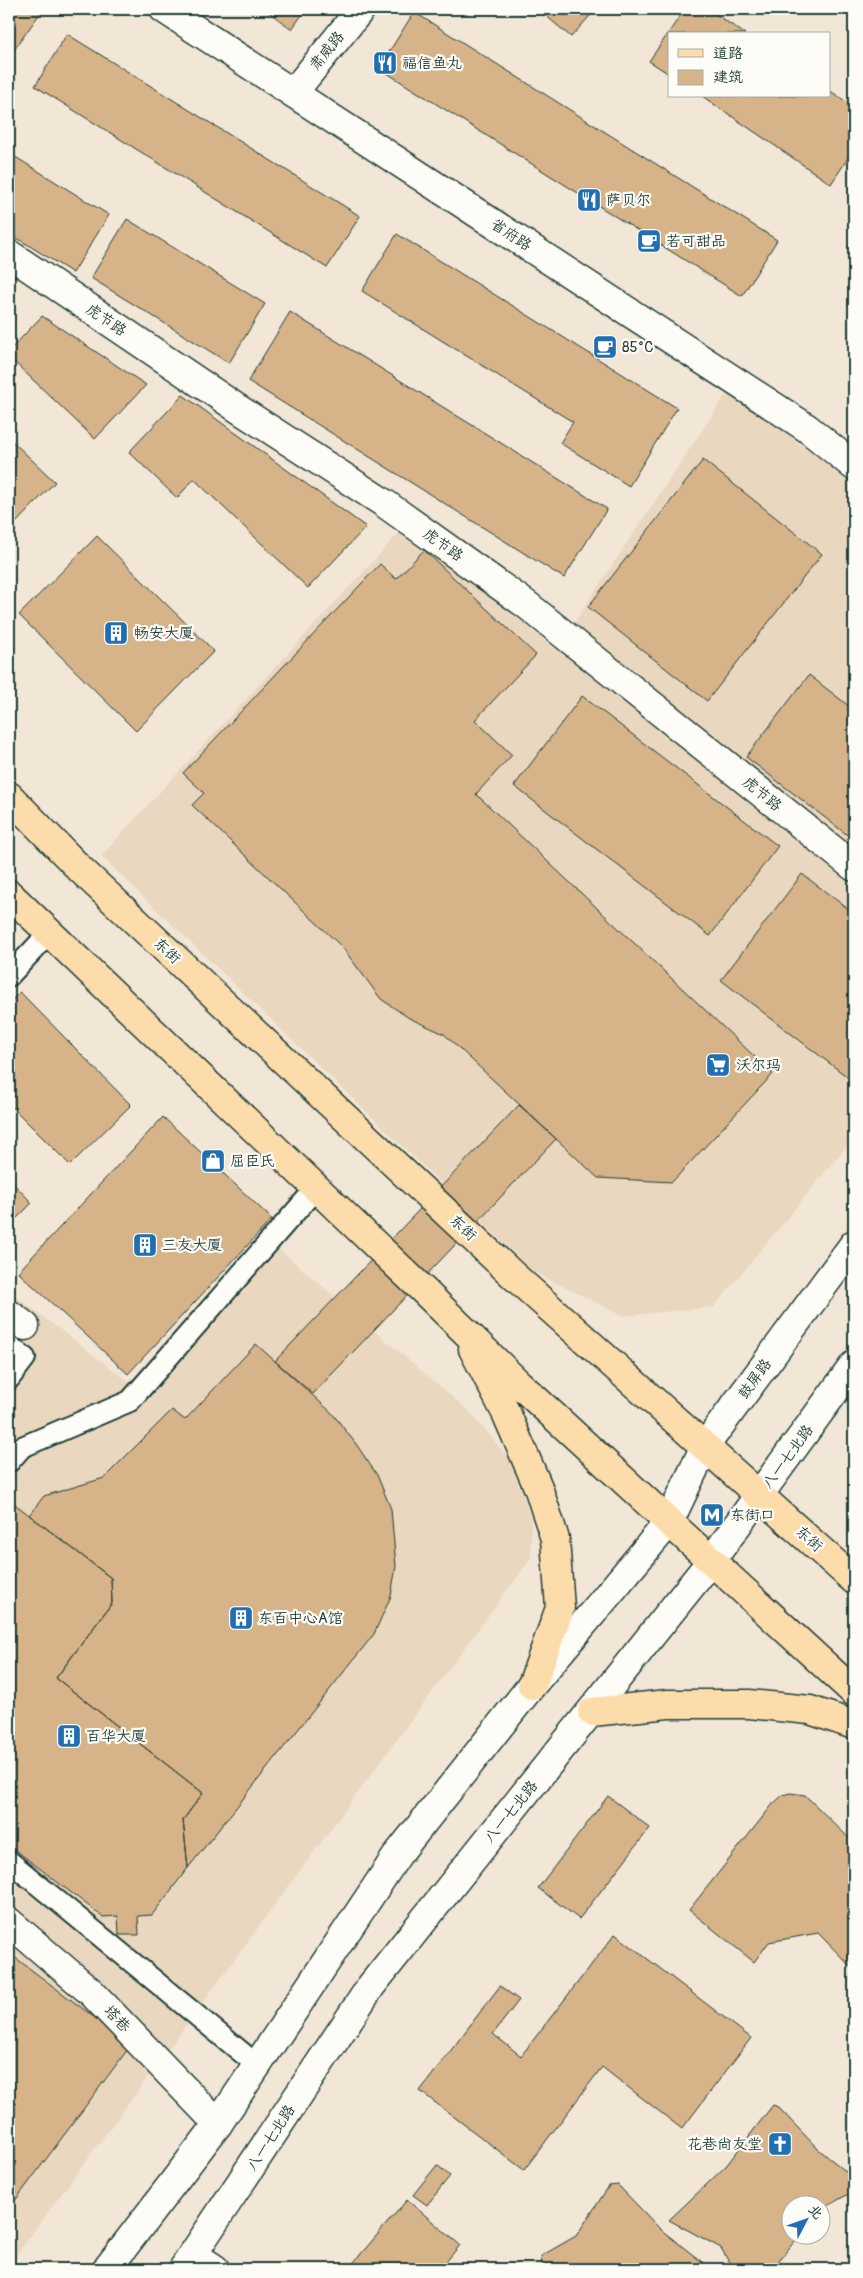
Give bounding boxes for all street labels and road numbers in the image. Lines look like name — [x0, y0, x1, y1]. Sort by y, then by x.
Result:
street label: 肃威路 — [305, 28, 349, 74]
street label: 省府路 — [487, 215, 535, 255]
street label: 虎节路 — [82, 300, 130, 340]
street label: 虎节路 — [419, 524, 467, 566]
street label: 虎节路 — [739, 772, 785, 816]
street label: 东街 — [150, 934, 184, 968]
street label: 东街 — [446, 1211, 480, 1245]
street label: 鼓屏路 — [734, 1355, 776, 1403]
street label: 八一七北路 — [758, 1421, 818, 1493]
street label: 东街 — [791, 1522, 827, 1556]
street label: 八一七北路 — [480, 1777, 542, 1847]
street label: 塔巷 — [100, 2002, 134, 2036]
street label: 八一七北路 — [243, 2101, 299, 2175]

